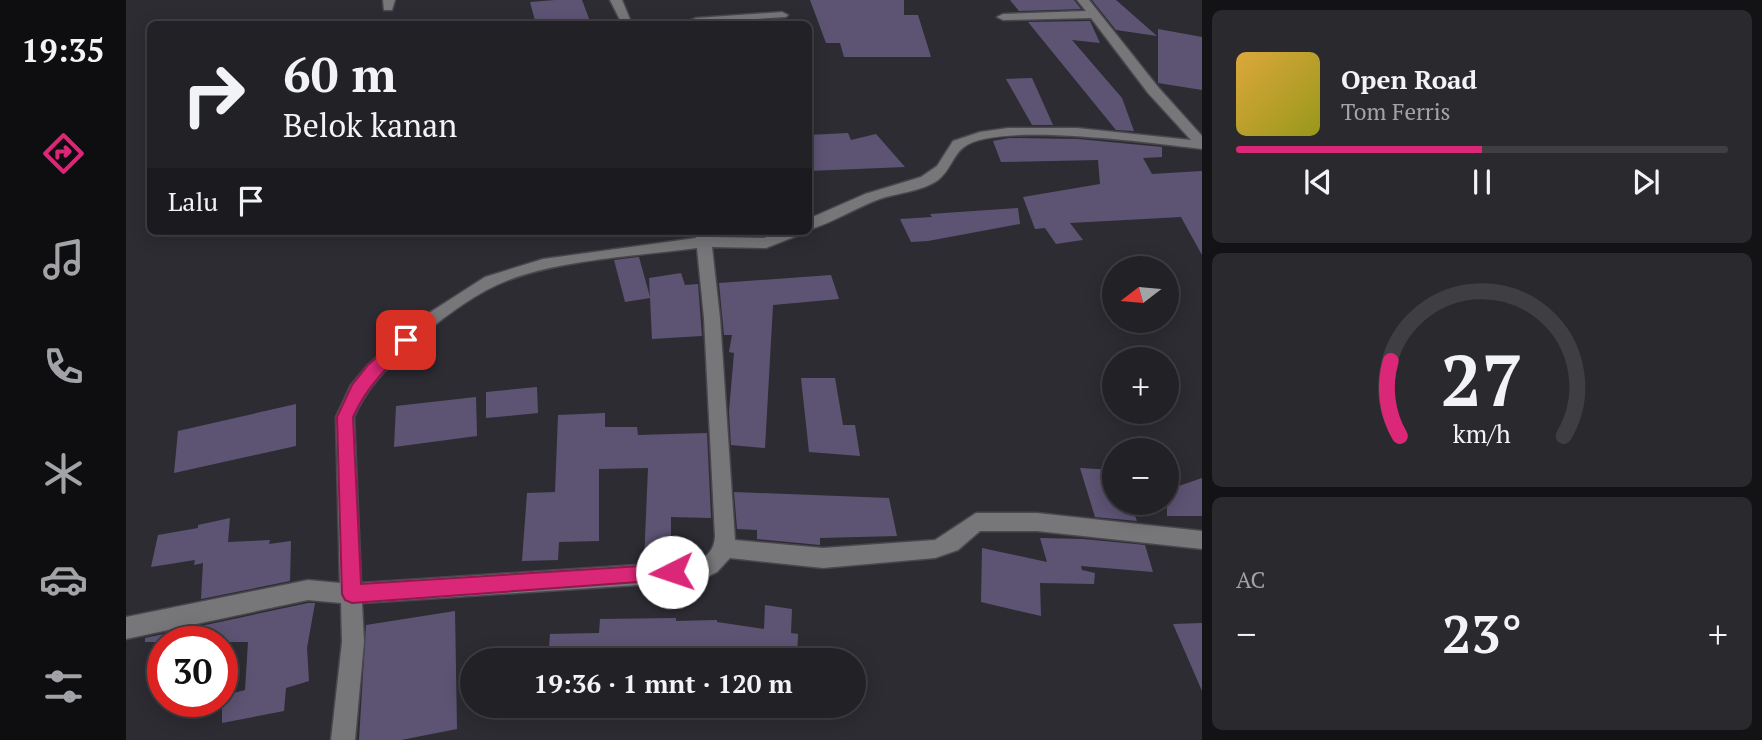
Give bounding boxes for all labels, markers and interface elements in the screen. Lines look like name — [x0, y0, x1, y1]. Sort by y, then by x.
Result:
text: 19:35 — [21, 29, 105, 71]
text: 60 m — [283, 41, 397, 106]
icon: right — [168, 49, 259, 140]
text: Open Road — [1341, 62, 1477, 96]
text: Tom Ferris — [1341, 96, 1451, 127]
text: Belok kanan — [283, 104, 457, 146]
icon: directions — [39, 129, 88, 178]
icon: previous — [1299, 163, 1337, 201]
icon: pause — [1463, 163, 1501, 201]
icon: next — [1627, 163, 1665, 201]
icon: arrive — [232, 182, 270, 220]
text: Lalu — [168, 184, 218, 218]
icon: music — [39, 235, 88, 284]
north arrow — [1102, 256, 1180, 332]
map controls — [1102, 256, 1179, 515]
pin — [376, 310, 436, 370]
icon: arrive — [387, 321, 425, 359]
text: 27 — [1441, 330, 1523, 427]
icon: phone — [39, 342, 88, 391]
button: + — [1102, 347, 1179, 424]
text: km/h — [1453, 417, 1511, 450]
button: − — [1102, 438, 1179, 515]
icon: climate — [39, 449, 88, 498]
position arrow — [635, 535, 709, 609]
icon: car — [39, 555, 88, 604]
text: AC — [1236, 564, 1265, 595]
text: 23° — [1442, 599, 1522, 668]
text: − — [1236, 609, 1256, 659]
text: + — [1708, 609, 1728, 659]
speed limit sign: 30 — [147, 626, 238, 717]
icon: filters — [39, 662, 88, 711]
text: 19:36 · 1 mnt · 120 m — [533, 666, 793, 700]

